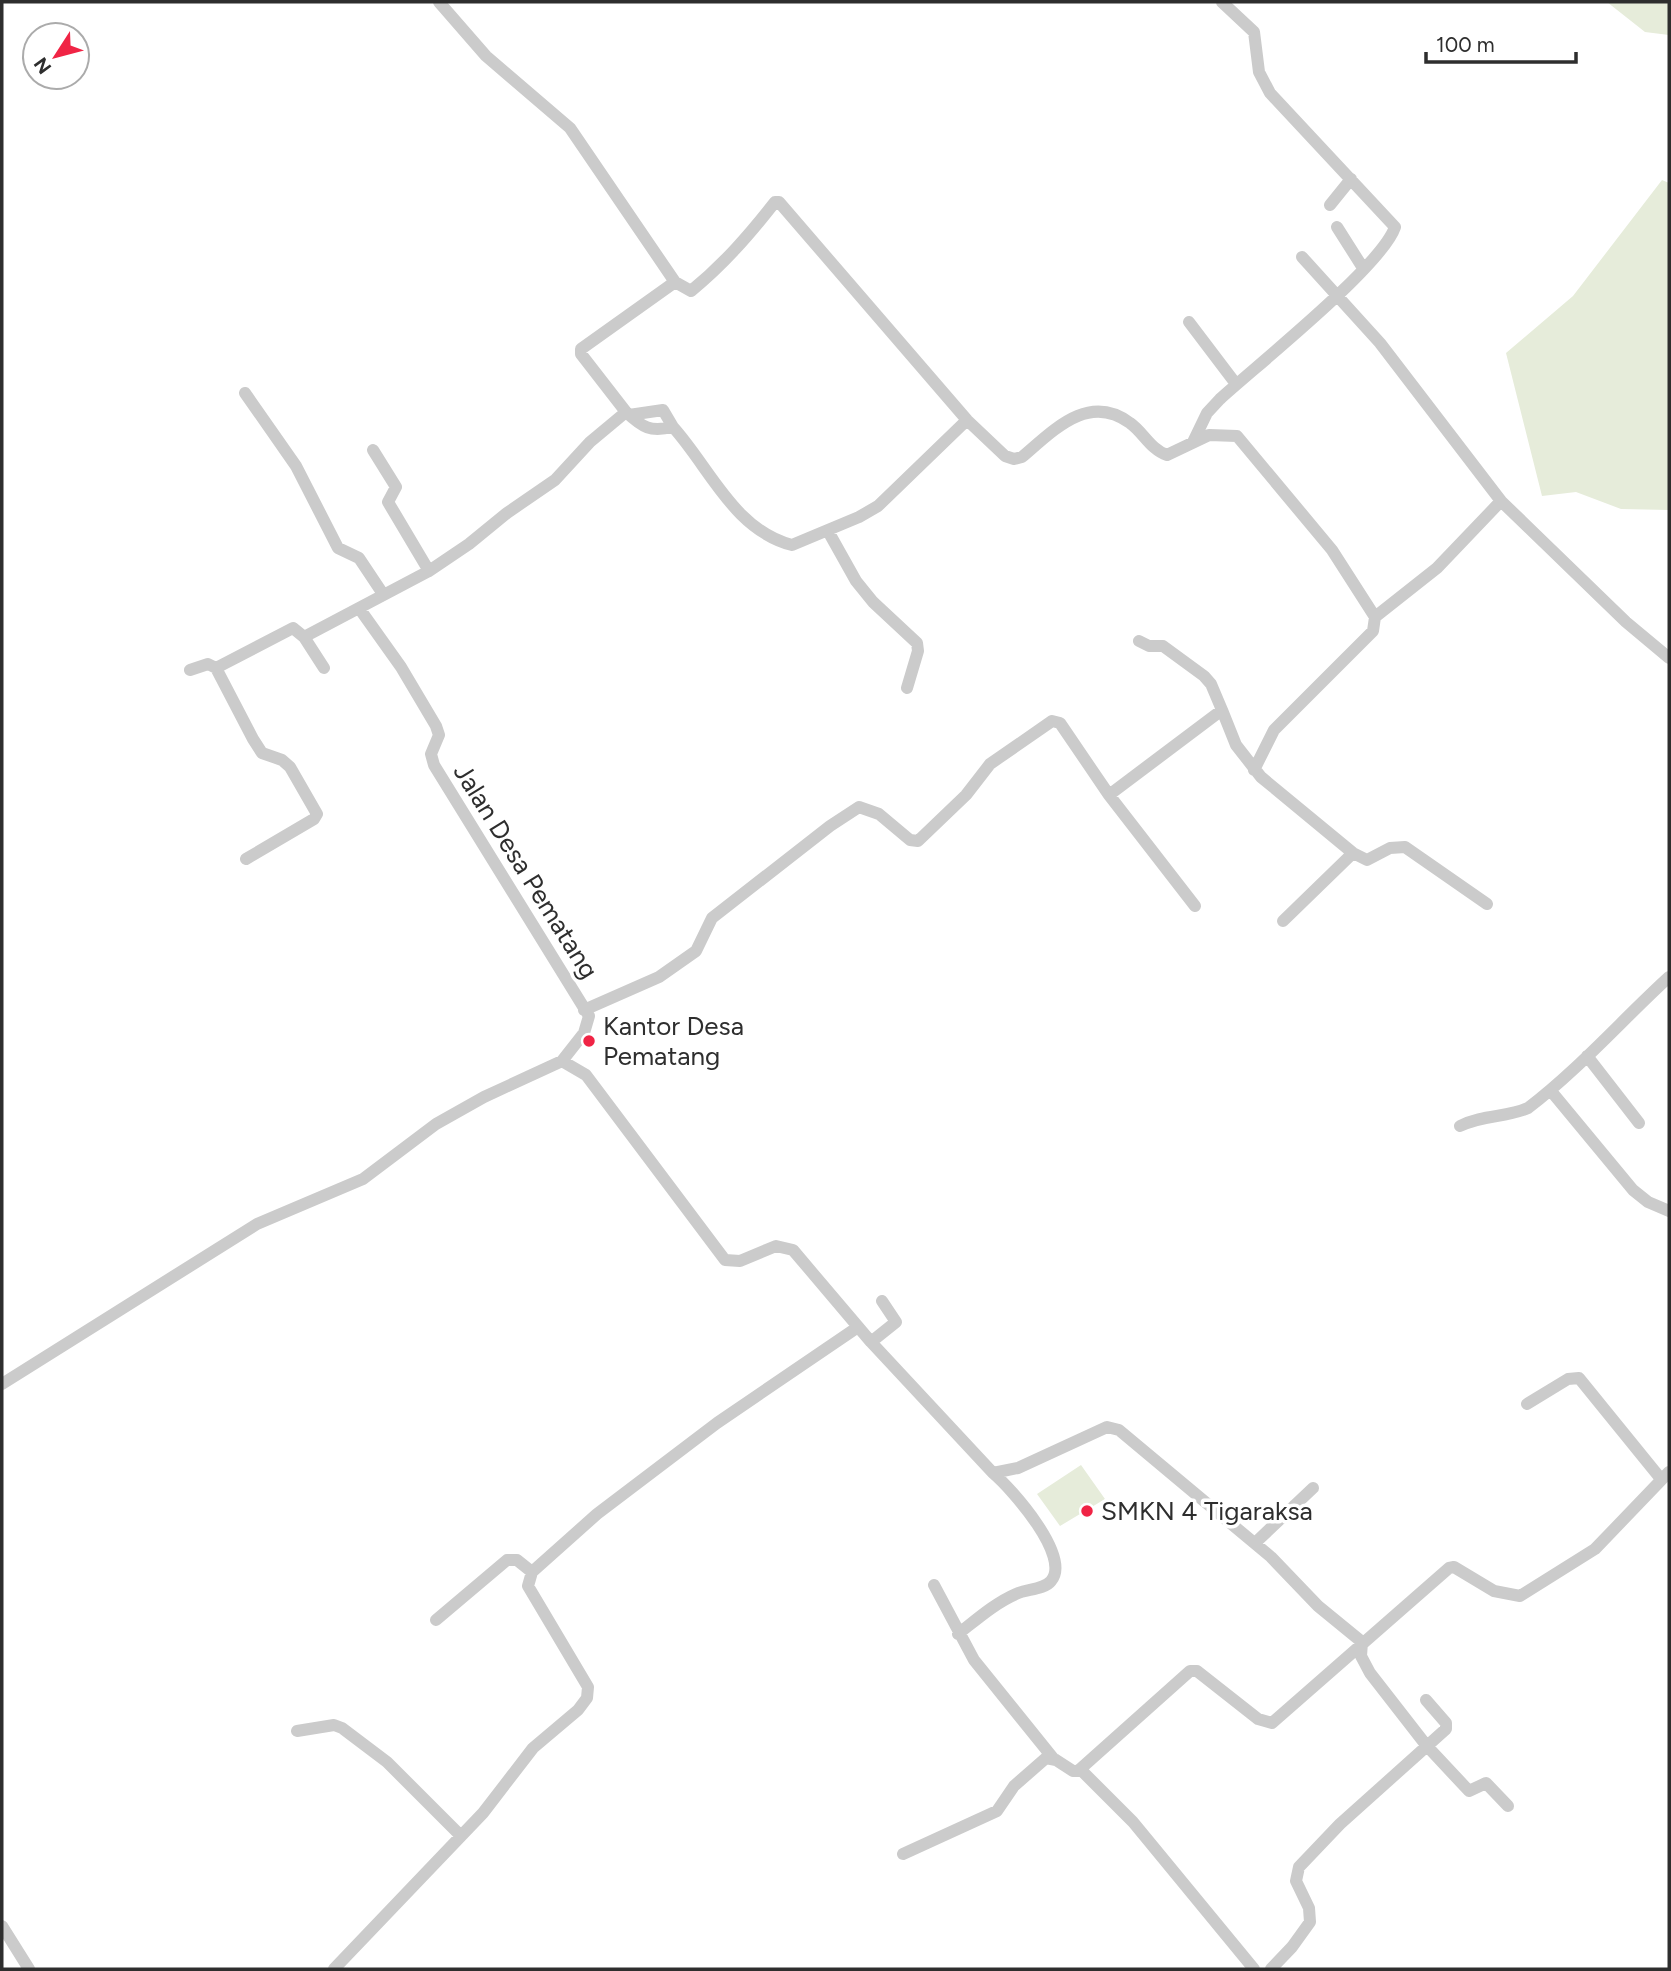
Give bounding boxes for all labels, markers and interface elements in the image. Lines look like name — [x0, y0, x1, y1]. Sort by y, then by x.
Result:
north arrow — [21, 21, 91, 91]
scale bar — [1426, 21, 1576, 65]
text: 100 m — [1436, 32, 1495, 57]
text: N — [29, 53, 56, 78]
street label: Jalan Desa Pematang — [447, 758, 605, 984]
place label: Kantor Desa Pematang — [603, 1010, 744, 1072]
marker: Kantor Desa Pematang — [581, 1033, 597, 1049]
place label: SMKN 4 Tigaraksa — [1101, 1495, 1313, 1527]
marker: SMKN 4 Tigaraksa — [1079, 1503, 1095, 1519]

